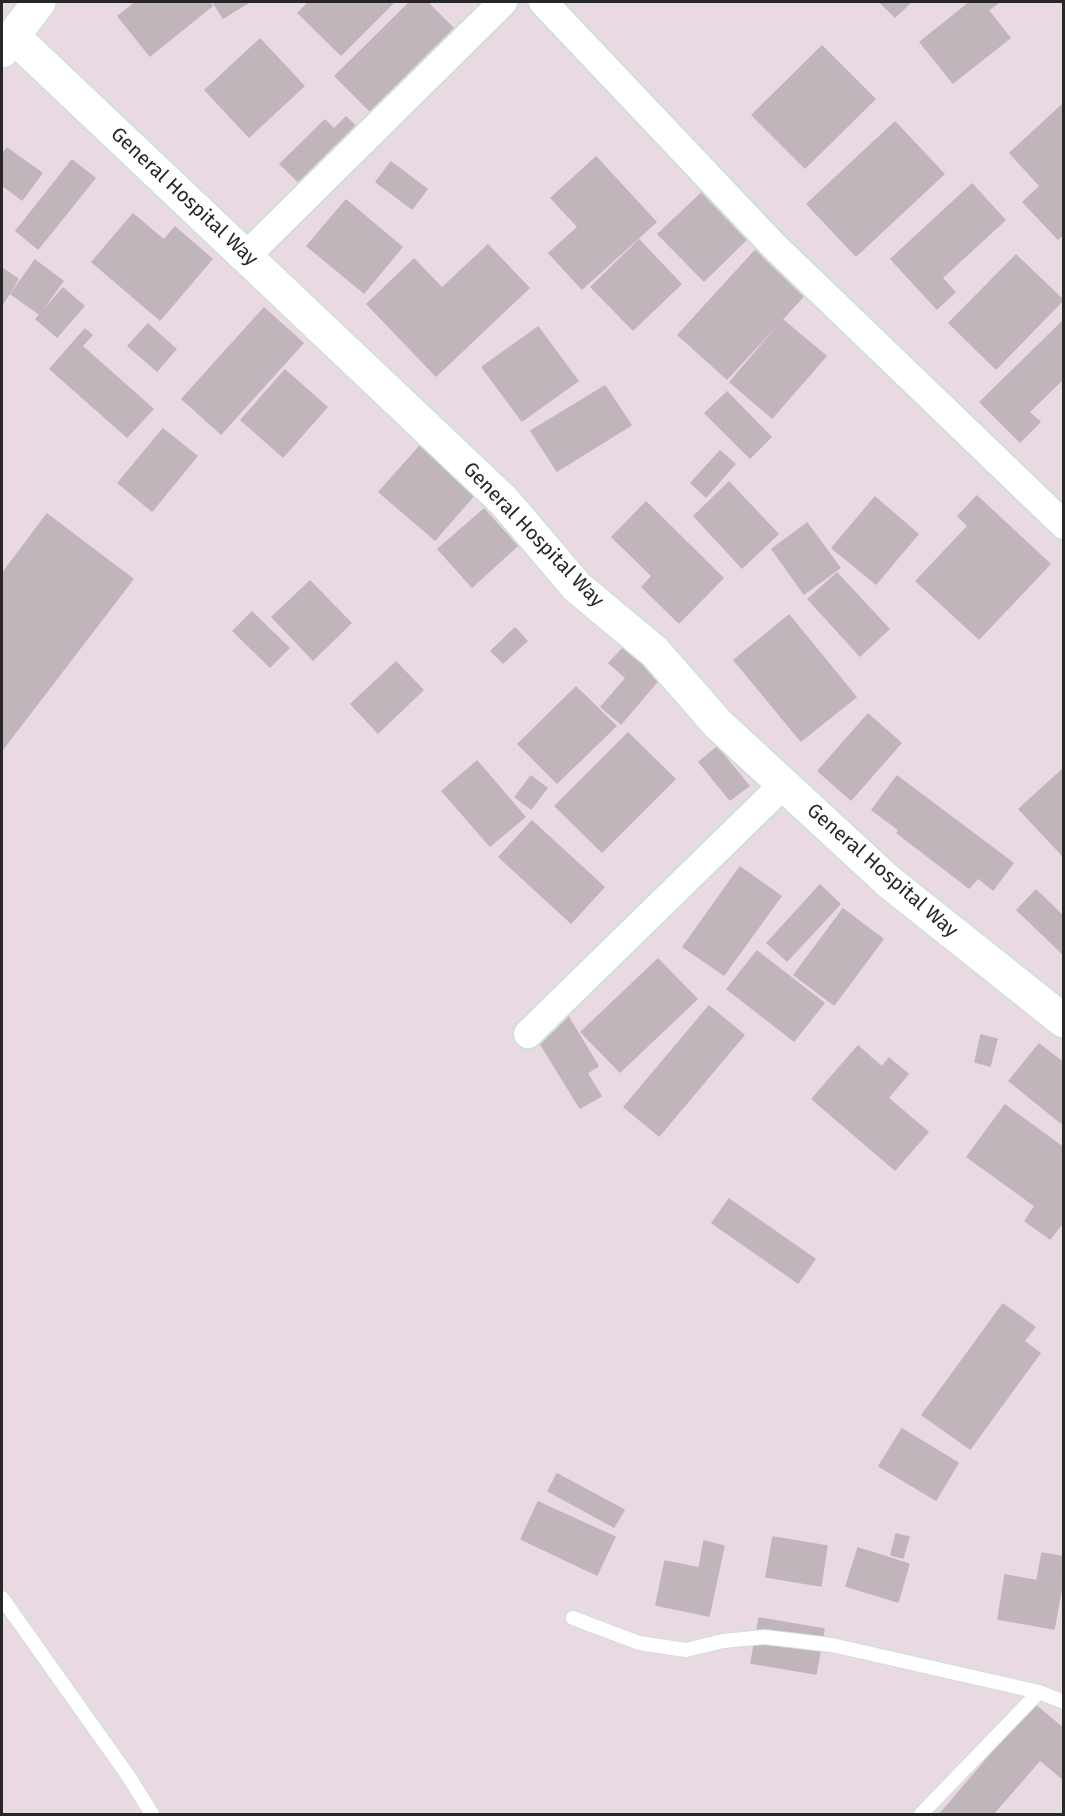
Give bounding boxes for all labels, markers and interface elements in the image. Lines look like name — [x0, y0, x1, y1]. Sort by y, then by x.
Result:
street label: General Hospital Way — [105, 123, 263, 271]
street label: General Hospital Way — [458, 457, 608, 613]
street label: General Hospital Way — [802, 799, 962, 943]

